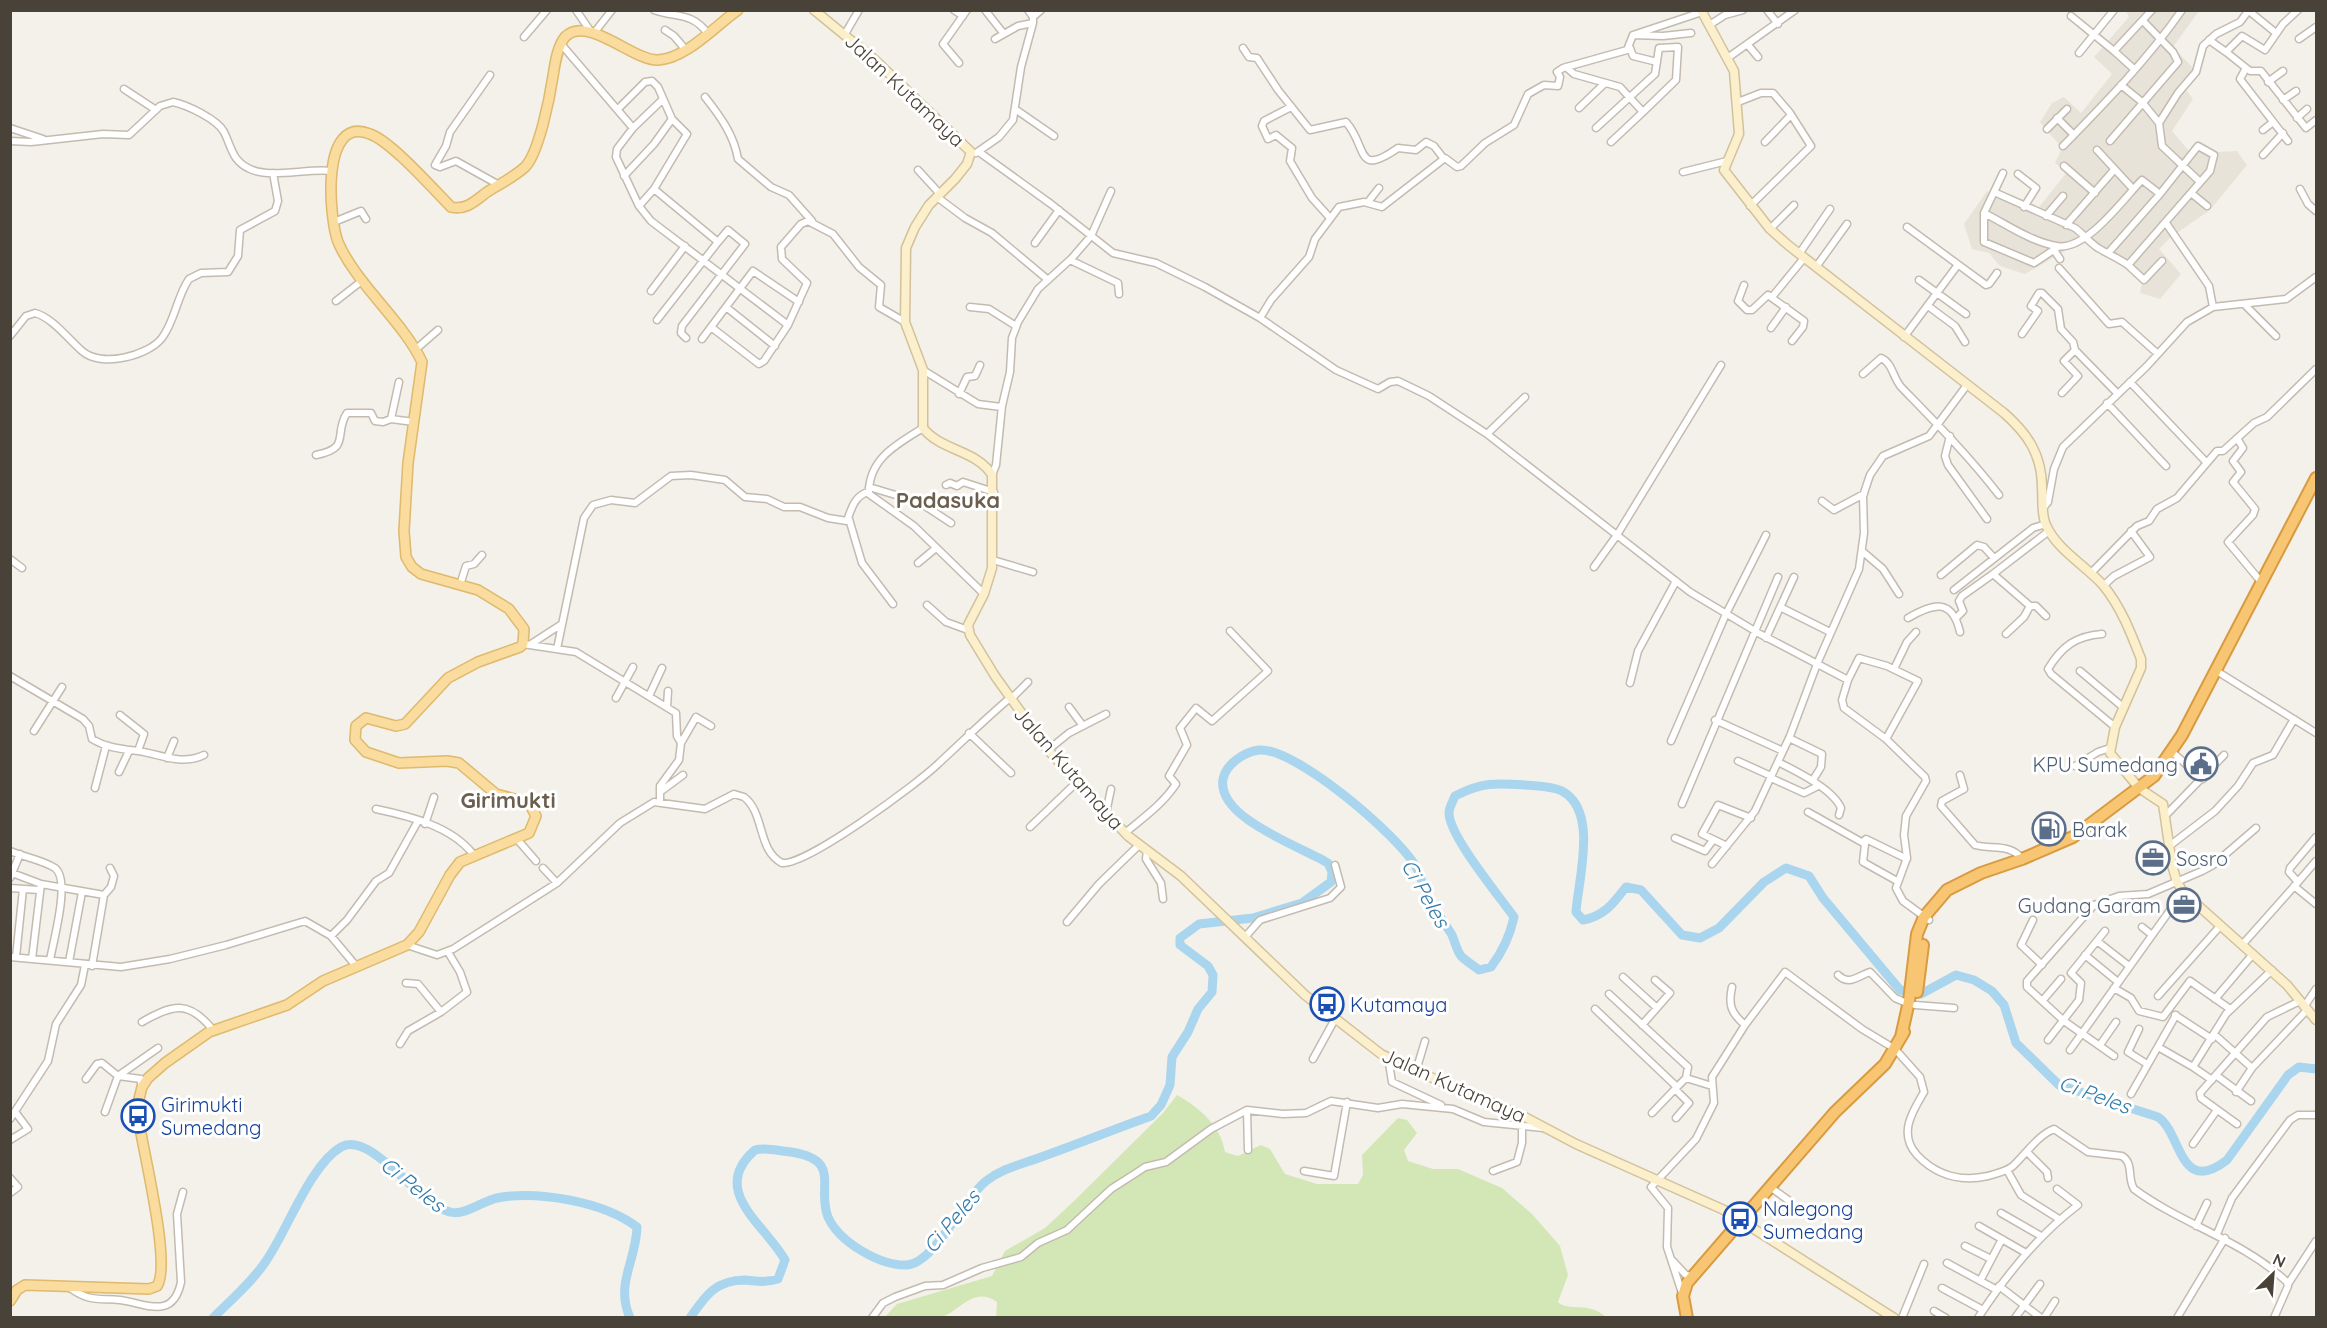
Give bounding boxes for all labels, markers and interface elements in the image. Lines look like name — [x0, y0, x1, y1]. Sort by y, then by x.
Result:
street label: Jalan Kutamaya — [840, 28, 970, 152]
district label: Padasuka — [896, 486, 1000, 514]
street label: Jalan Kutamaya — [1009, 701, 1129, 835]
public building icon: KPU Sumedang — [2183, 746, 2219, 782]
place label: KPU Sumedang — [2032, 752, 2178, 777]
district label: Girimukti — [460, 786, 556, 814]
fuel station icon: Barak — [2031, 811, 2067, 847]
place label: Barak — [2072, 817, 2127, 842]
office icon: Sosro — [2135, 840, 2171, 876]
place label: Sosro — [2176, 846, 2228, 871]
water label: Ci Peles — [1396, 854, 1456, 933]
office icon: Gudang Garam — [2166, 887, 2202, 923]
place label: Gudang Garam — [2018, 893, 2161, 918]
bus stop icon: Kutamaya — [1309, 986, 1345, 1022]
place label: Kutamaya — [1350, 992, 1447, 1017]
street label: Jalan Kutamaya — [1378, 1042, 1530, 1128]
water label: Ci Peles — [2056, 1069, 2136, 1119]
place label: Girimukti Sumedang — [161, 1092, 261, 1140]
bus stop icon: Girimukti Sumedang — [120, 1098, 156, 1134]
water label: Ci Peles — [376, 1151, 451, 1218]
water label: Ci Peles — [917, 1183, 986, 1258]
place label: Nalegong Sumedang — [1763, 1196, 1863, 1244]
bus stop icon: Nalegong Sumedang — [1722, 1201, 1758, 1237]
north arrow — [2243, 1244, 2303, 1304]
text: N — [2270, 1249, 2289, 1272]

